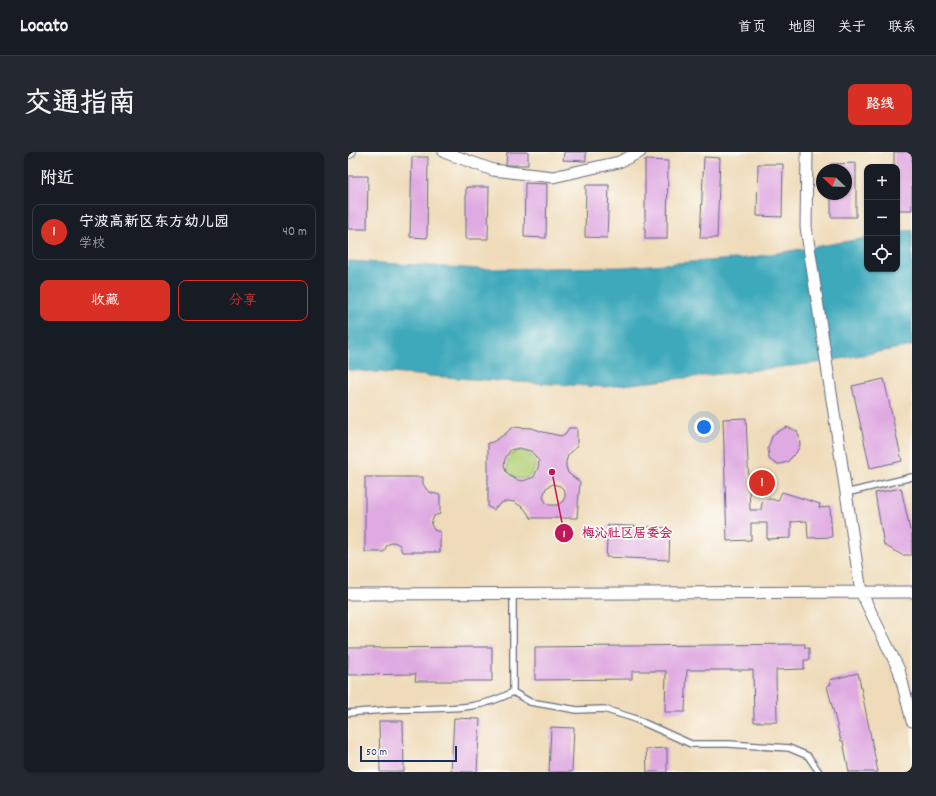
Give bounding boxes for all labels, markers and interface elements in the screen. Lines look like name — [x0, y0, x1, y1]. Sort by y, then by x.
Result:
text: Locato — [20, 14, 68, 41]
text: 首页 — [738, 18, 766, 38]
text: 地图 — [788, 18, 816, 38]
text: 关于 — [838, 18, 866, 38]
text: 联系 — [888, 18, 916, 38]
button: 路线 — [848, 84, 912, 125]
text: 交通指南 — [24, 86, 136, 126]
north arrow — [816, 164, 852, 200]
map controls — [864, 164, 900, 272]
button: + — [864, 164, 900, 200]
text: 附近 — [40, 168, 74, 192]
button: − — [864, 200, 900, 236]
text: 宁波高新区东方幼儿园 — [79, 212, 229, 234]
text: 1 — [53, 223, 55, 242]
text: 40 m — [283, 223, 307, 242]
text: 学校 — [79, 235, 105, 254]
button: locate — [864, 236, 900, 272]
button: 收藏 — [40, 280, 170, 321]
button: 分享 — [178, 280, 308, 321]
your location — [694, 417, 714, 437]
pin: 1 — [749, 468, 775, 498]
callout: 梅沁社区居委会 — [554, 520, 681, 545]
text: 梅沁社区居委会 — [581, 525, 673, 544]
text: 1 — [563, 526, 566, 543]
scale bar — [360, 744, 457, 763]
text: 50 m — [366, 745, 387, 761]

